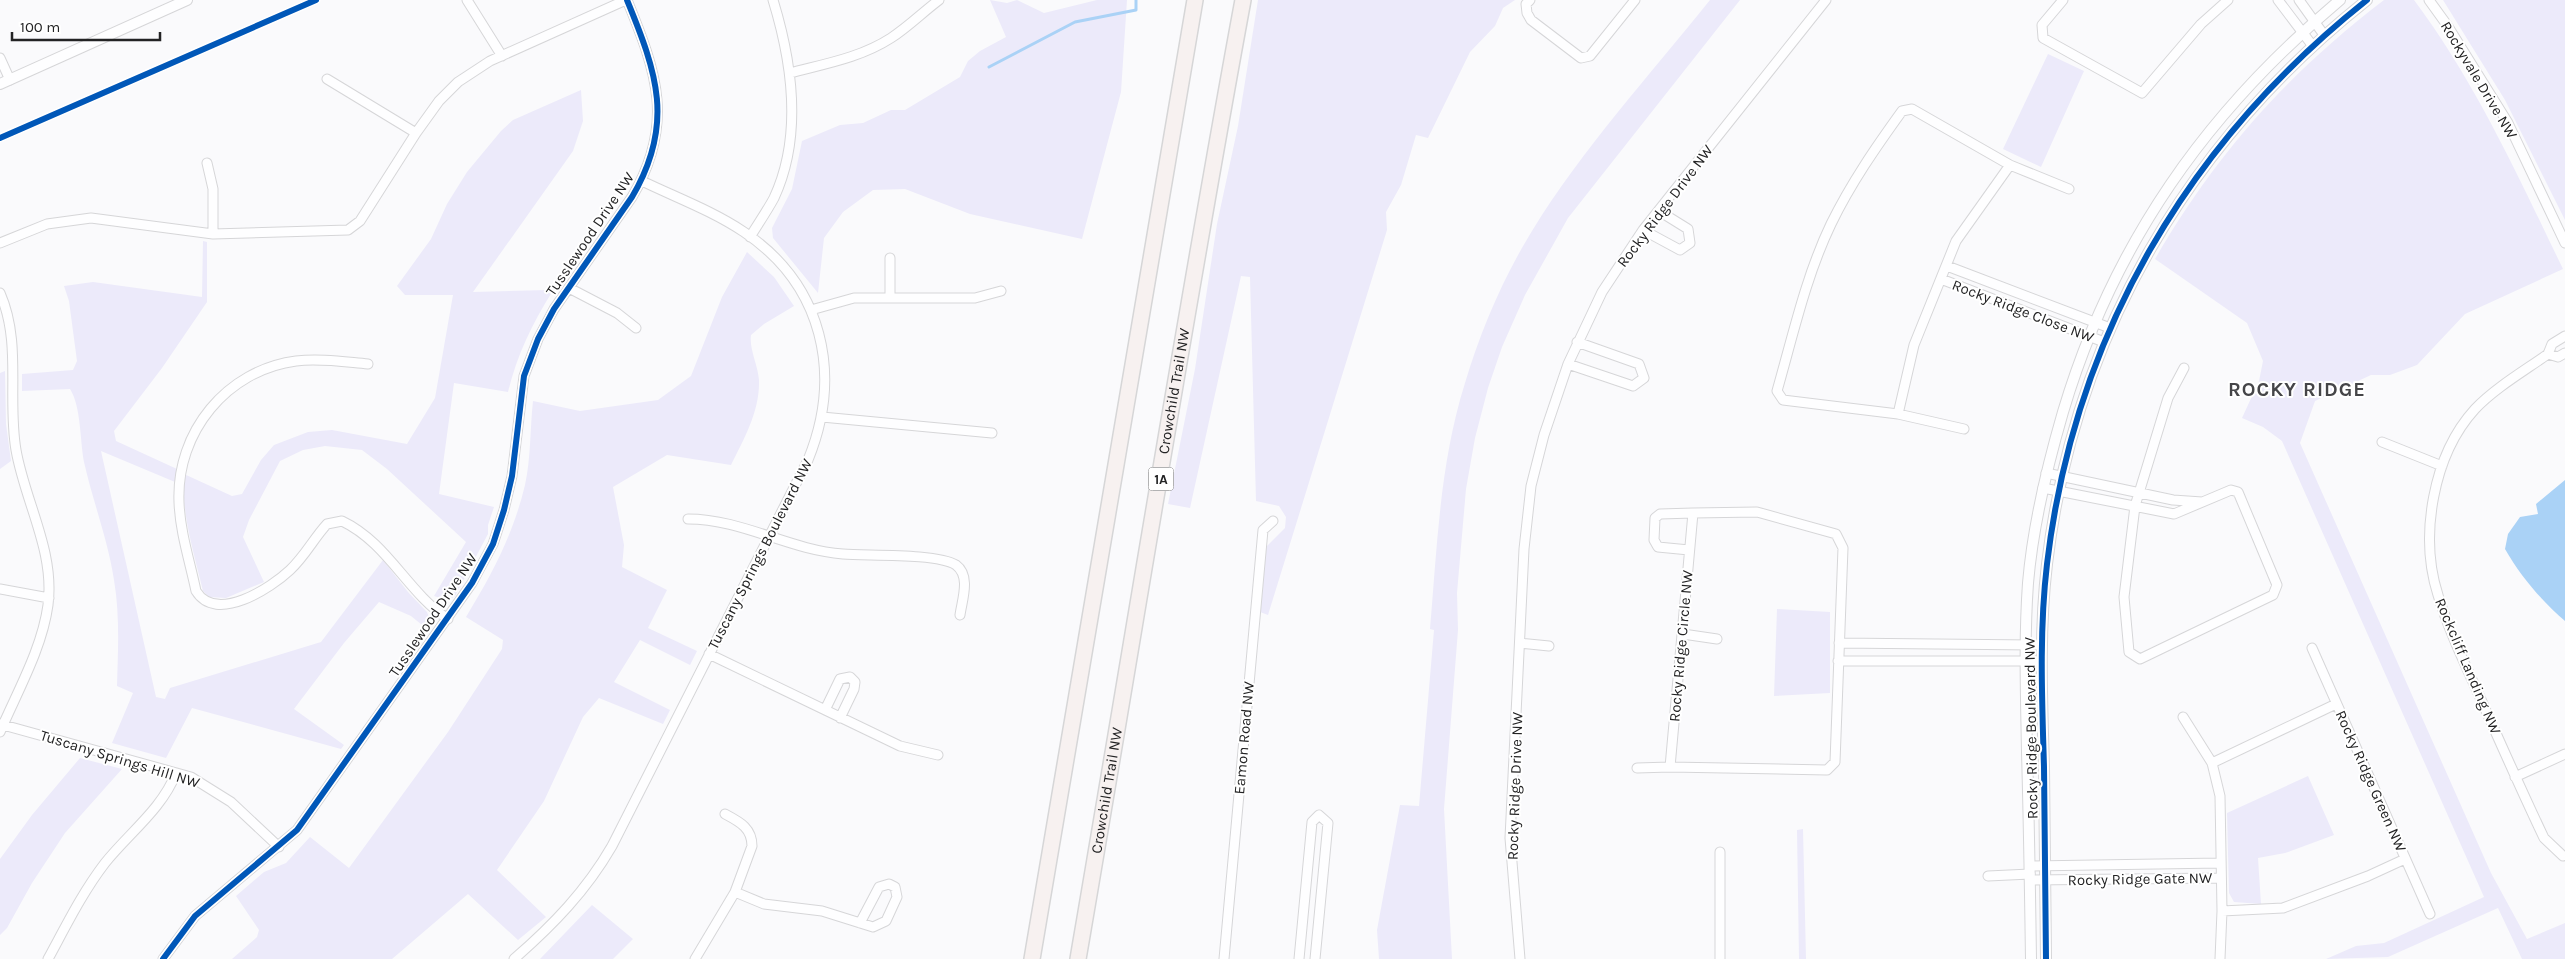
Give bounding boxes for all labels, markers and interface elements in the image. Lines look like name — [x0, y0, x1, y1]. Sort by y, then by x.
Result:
scale bar — [12, 10, 160, 42]
text: 100 m — [20, 18, 60, 36]
street label: Rockyvale Drive NW — [2437, 18, 2521, 142]
street label: Rocky Ridge Drive NW — [1613, 141, 1717, 271]
street label: Tusslewood Drive NW — [542, 168, 638, 299]
street label: Rocky Ridge Close NW — [1949, 276, 2097, 347]
street label: Crowchild Trail NW — [1154, 326, 1194, 456]
district label: ROCKY RIDGE — [2228, 378, 2366, 401]
street label: Tuscany Springs Boulevard NW — [704, 455, 816, 652]
road number: 1A — [1148, 468, 1174, 490]
street label: Tusslewood Drive NW — [385, 549, 481, 680]
street label: Rocky Ridge Circle NW — [1665, 569, 1697, 723]
street label: Rockcliff Landing NW — [2431, 595, 2505, 737]
street label: Rocky Ridge Boulevard NW — [2020, 636, 2042, 819]
street label: Eamon Road NW — [1230, 680, 1258, 795]
street label: Rocky Ridge Green NW — [2332, 707, 2411, 855]
street label: Rocky Ridge Drive NW — [1503, 711, 1527, 860]
street label: Crowchild Trail NW — [1087, 725, 1126, 855]
street label: Tuscany Springs Hill NW — [38, 726, 202, 792]
street label: Rocky Ridge Gate NW — [2068, 869, 2213, 889]

